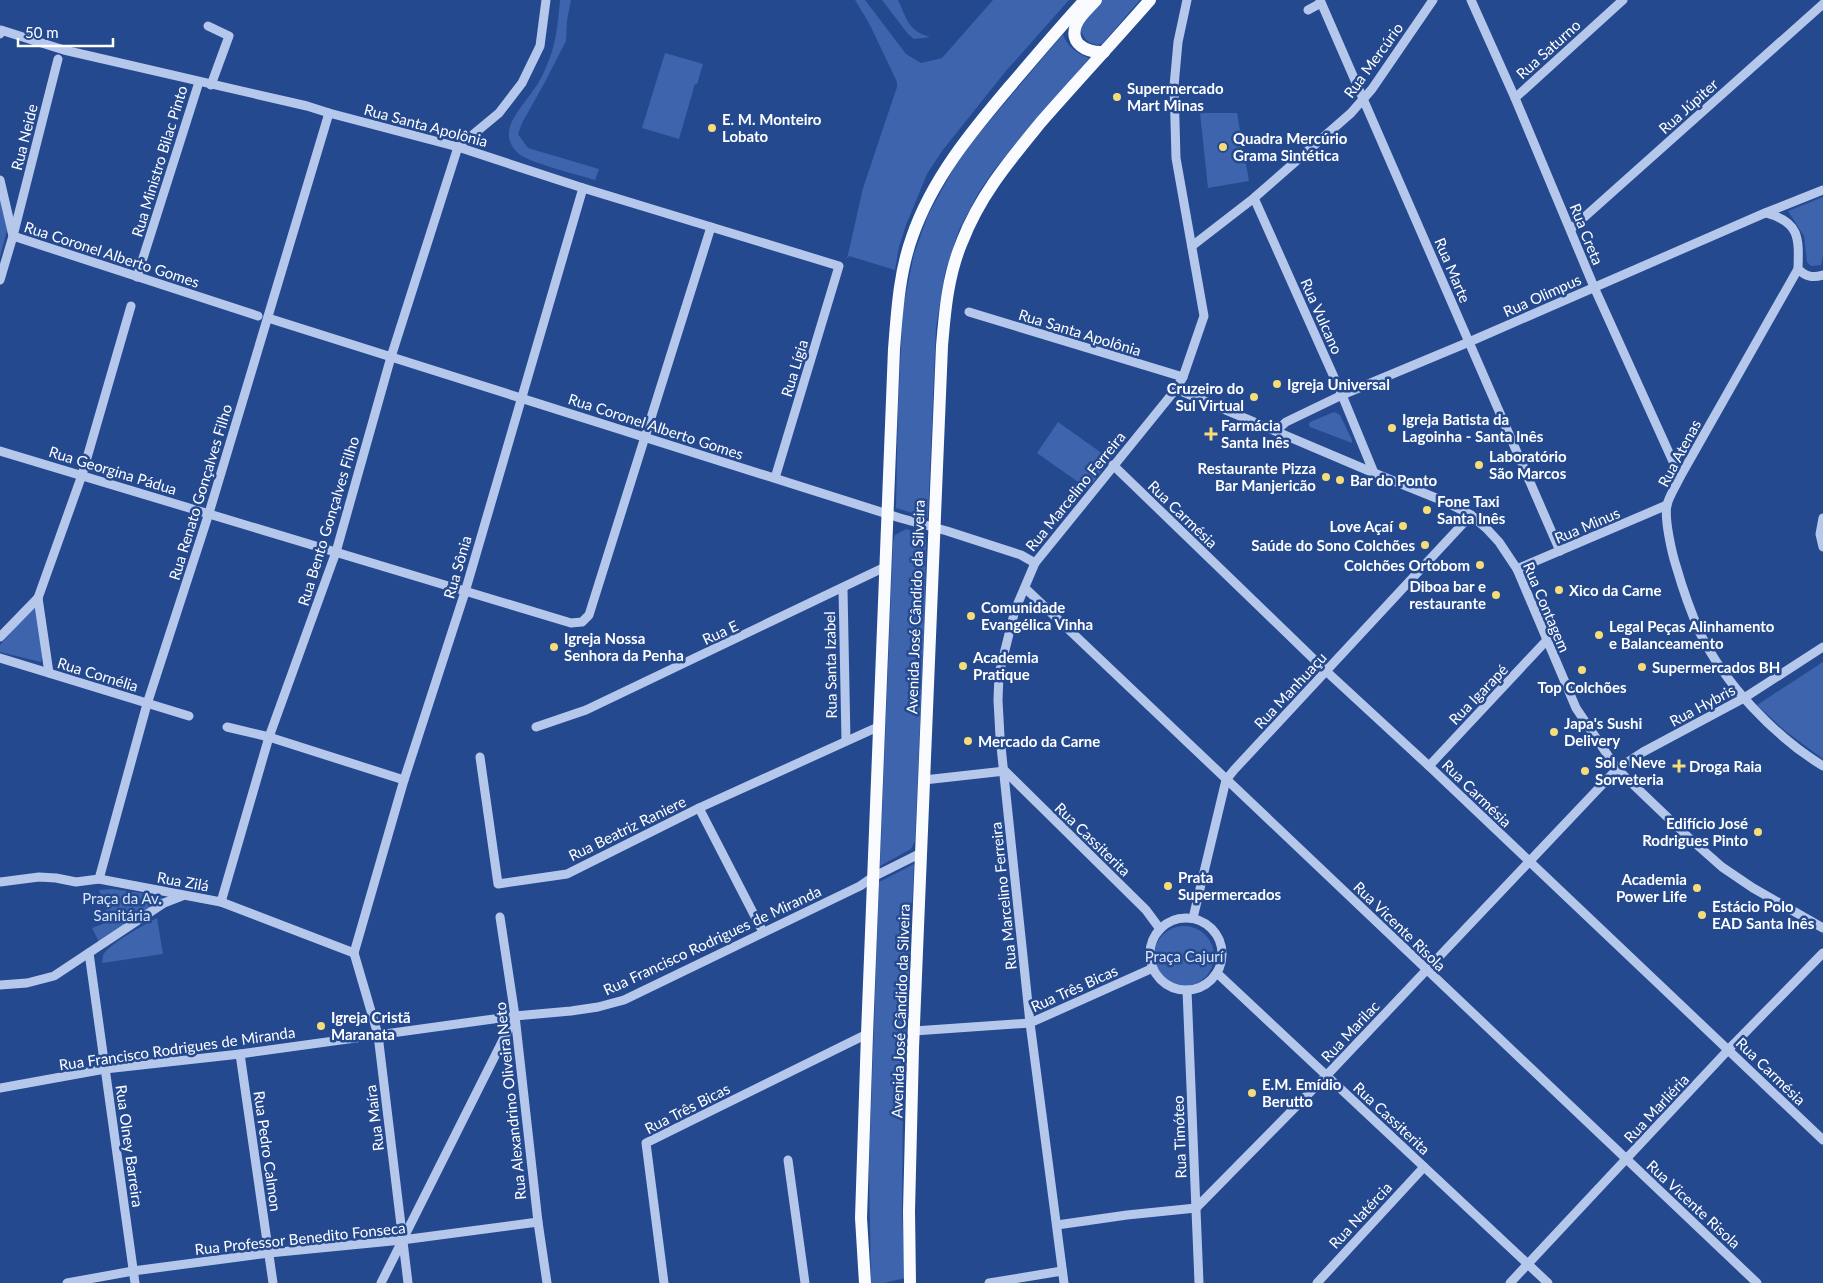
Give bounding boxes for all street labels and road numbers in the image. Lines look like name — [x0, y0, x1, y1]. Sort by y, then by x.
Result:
street label: Rua Saturno — [1512, 15, 1584, 83]
street label: Rua Mercúrio — [1340, 19, 1406, 101]
street label: Rua Júpiter — [1655, 74, 1722, 137]
street label: Rua Ministro Bilac Pinto — [127, 83, 191, 239]
street label: Rua Santa Apolônia — [362, 100, 490, 150]
street label: Rua Neide — [7, 102, 41, 172]
street label: Rua Creta — [1567, 201, 1607, 267]
street label: Rua Coronel Alberto Gomes — [22, 217, 202, 291]
street label: Rua Marte — [1431, 235, 1475, 305]
street label: Rua Olimpus — [1500, 270, 1584, 320]
street label: Rua Vulcano — [1297, 275, 1347, 357]
street label: Rua Santa Apolônia — [1017, 305, 1143, 359]
street label: Rua Lígia — [777, 337, 811, 399]
street label: Rua Coronel Alberto Gomes — [566, 389, 746, 463]
street label: Rua Renato Gonçalves Filho — [165, 402, 235, 582]
street label: Rua Atenas — [1654, 416, 1704, 490]
street label: Rua Marcelino Ferreira — [1021, 428, 1129, 554]
street label: Rua Bento Gonçalves Filho — [294, 434, 362, 608]
street label: Rua Georgina Pádua — [47, 442, 179, 498]
street label: Rua Carmésia — [1145, 476, 1221, 552]
street label: Avenida José Cândido da Silveira — [902, 500, 928, 714]
street label: Rua Minus — [1552, 503, 1622, 547]
street label: Rua Sônia — [439, 533, 475, 601]
street label: Rua Contagem — [1520, 559, 1574, 655]
street label: Rua Santa Izabel — [820, 611, 840, 719]
street label: Rua E — [699, 616, 741, 648]
street label: Rua Manhuaçu — [1250, 648, 1330, 732]
street label: Rua Cornélia — [55, 653, 141, 695]
street label: Rua Igarapé — [1445, 660, 1511, 728]
street label: Rua Hybris — [1666, 680, 1738, 730]
street label: Rua Carmésia — [1439, 755, 1515, 831]
street label: Rua Beatriz Raniere — [565, 792, 689, 864]
street label: Rua Cassiterita — [1052, 798, 1134, 880]
street label: Rua Marcelino Ferreira — [986, 821, 1020, 971]
street label: Rua Zilá — [156, 868, 210, 894]
street label: Rua Vicente Risola — [1350, 877, 1450, 975]
street label: Rua Francisco Rodrigues de Miranda — [600, 881, 824, 999]
street label: Avenida José Cândido da Silveira — [887, 904, 913, 1118]
street label: Rua Três Bicas — [1028, 961, 1120, 1015]
street label: Rua Marilac — [1317, 997, 1383, 1065]
street label: Rua Alexandrino Oliveira Neto — [491, 1001, 529, 1201]
street label: Rua Francisco Rodrigues de Miranda — [58, 1023, 296, 1073]
street label: Rua Carmésia — [1733, 1033, 1809, 1109]
street label: Rua Marliéria — [1620, 1070, 1692, 1146]
street label: Rua Cassiterita — [1350, 1078, 1434, 1158]
street label: Rua Três Bicas — [641, 1079, 733, 1137]
street label: Rua Olney Barreira — [112, 1084, 148, 1208]
street label: Rua Maíra — [361, 1084, 387, 1152]
street label: Rua Pedro Calmon — [251, 1090, 285, 1212]
street label: Rua Timóteo — [1169, 1095, 1189, 1179]
street label: Rua Vicente Risola — [1644, 1156, 1744, 1252]
street label: Rua Natércia — [1325, 1178, 1395, 1252]
street label: Rua Professor Benedito Fonseca — [194, 1218, 406, 1258]

